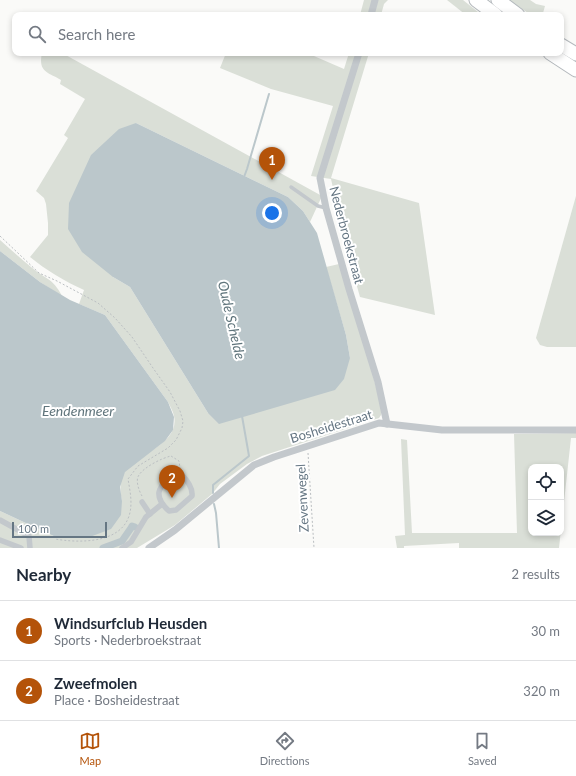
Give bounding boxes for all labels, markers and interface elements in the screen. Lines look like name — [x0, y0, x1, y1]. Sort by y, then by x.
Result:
search box — [12, 12, 564, 56]
icon: search — [26, 23, 48, 45]
text: Search here — [58, 25, 135, 43]
pin: 1 — [259, 147, 285, 180]
street label: Nederbroekstraat — [326, 184, 368, 286]
your location — [262, 203, 282, 223]
water label: Oude Schelde — [215, 279, 249, 361]
water label: Eendenmeer — [42, 402, 114, 419]
street label: Bosheidestraat — [288, 406, 374, 446]
street label: Zevenwegel — [292, 463, 312, 533]
map controls — [528, 464, 564, 536]
button: locate — [528, 464, 564, 500]
pin: 2 — [159, 465, 185, 498]
button: layers — [528, 500, 564, 536]
scale bar — [12, 520, 107, 539]
text: 100 m — [18, 522, 49, 535]
text: Nearby — [16, 564, 71, 585]
text: 2 results — [512, 566, 560, 582]
text: Windsurfclub Heusden — [54, 614, 207, 632]
text: 1 — [25, 623, 33, 639]
text: 30 m — [531, 623, 560, 639]
text: Sports · Nederbroekstraat — [54, 632, 201, 648]
text: Zweefmolen — [54, 674, 137, 692]
text: 2 — [25, 683, 33, 699]
text: 320 m — [523, 683, 560, 699]
text: Place · Bosheidestraat — [54, 692, 179, 708]
tab: Map — [79, 730, 101, 767]
tab: Directions — [260, 730, 309, 767]
tab: Saved — [468, 730, 497, 767]

